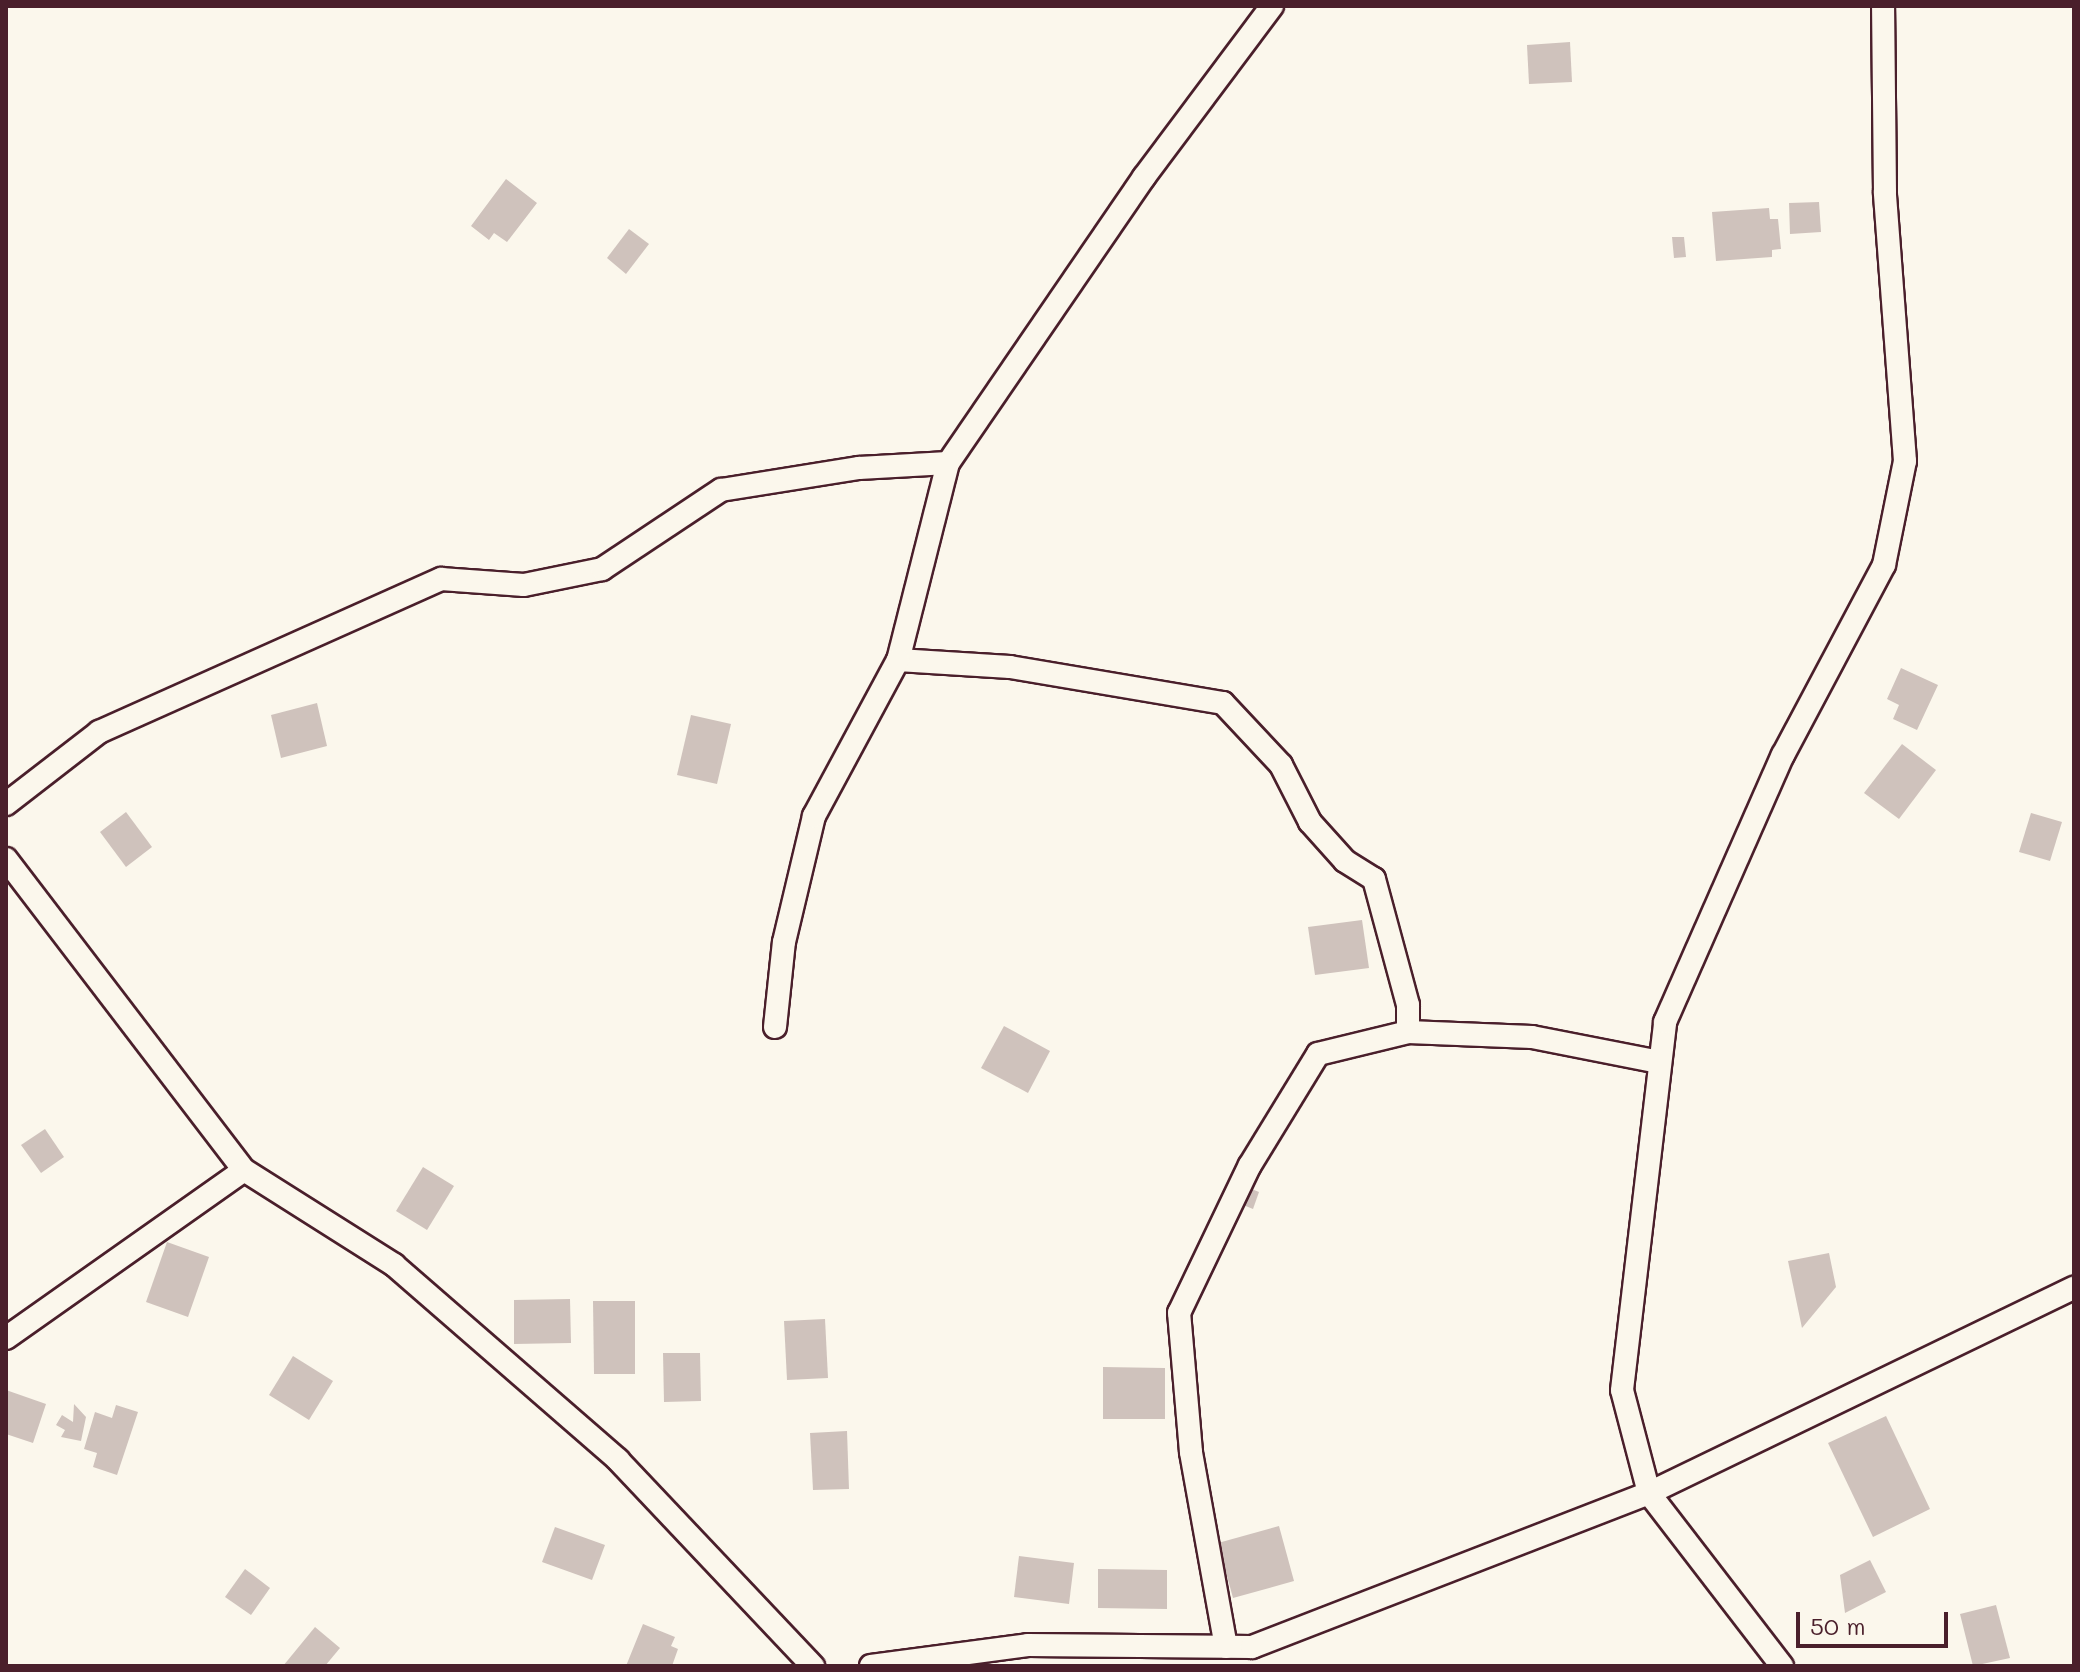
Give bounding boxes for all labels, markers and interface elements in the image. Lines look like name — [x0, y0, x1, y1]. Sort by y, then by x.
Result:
scale bar — [1800, 1596, 1952, 1646]
text: 50 m — [1810, 1610, 1866, 1641]

